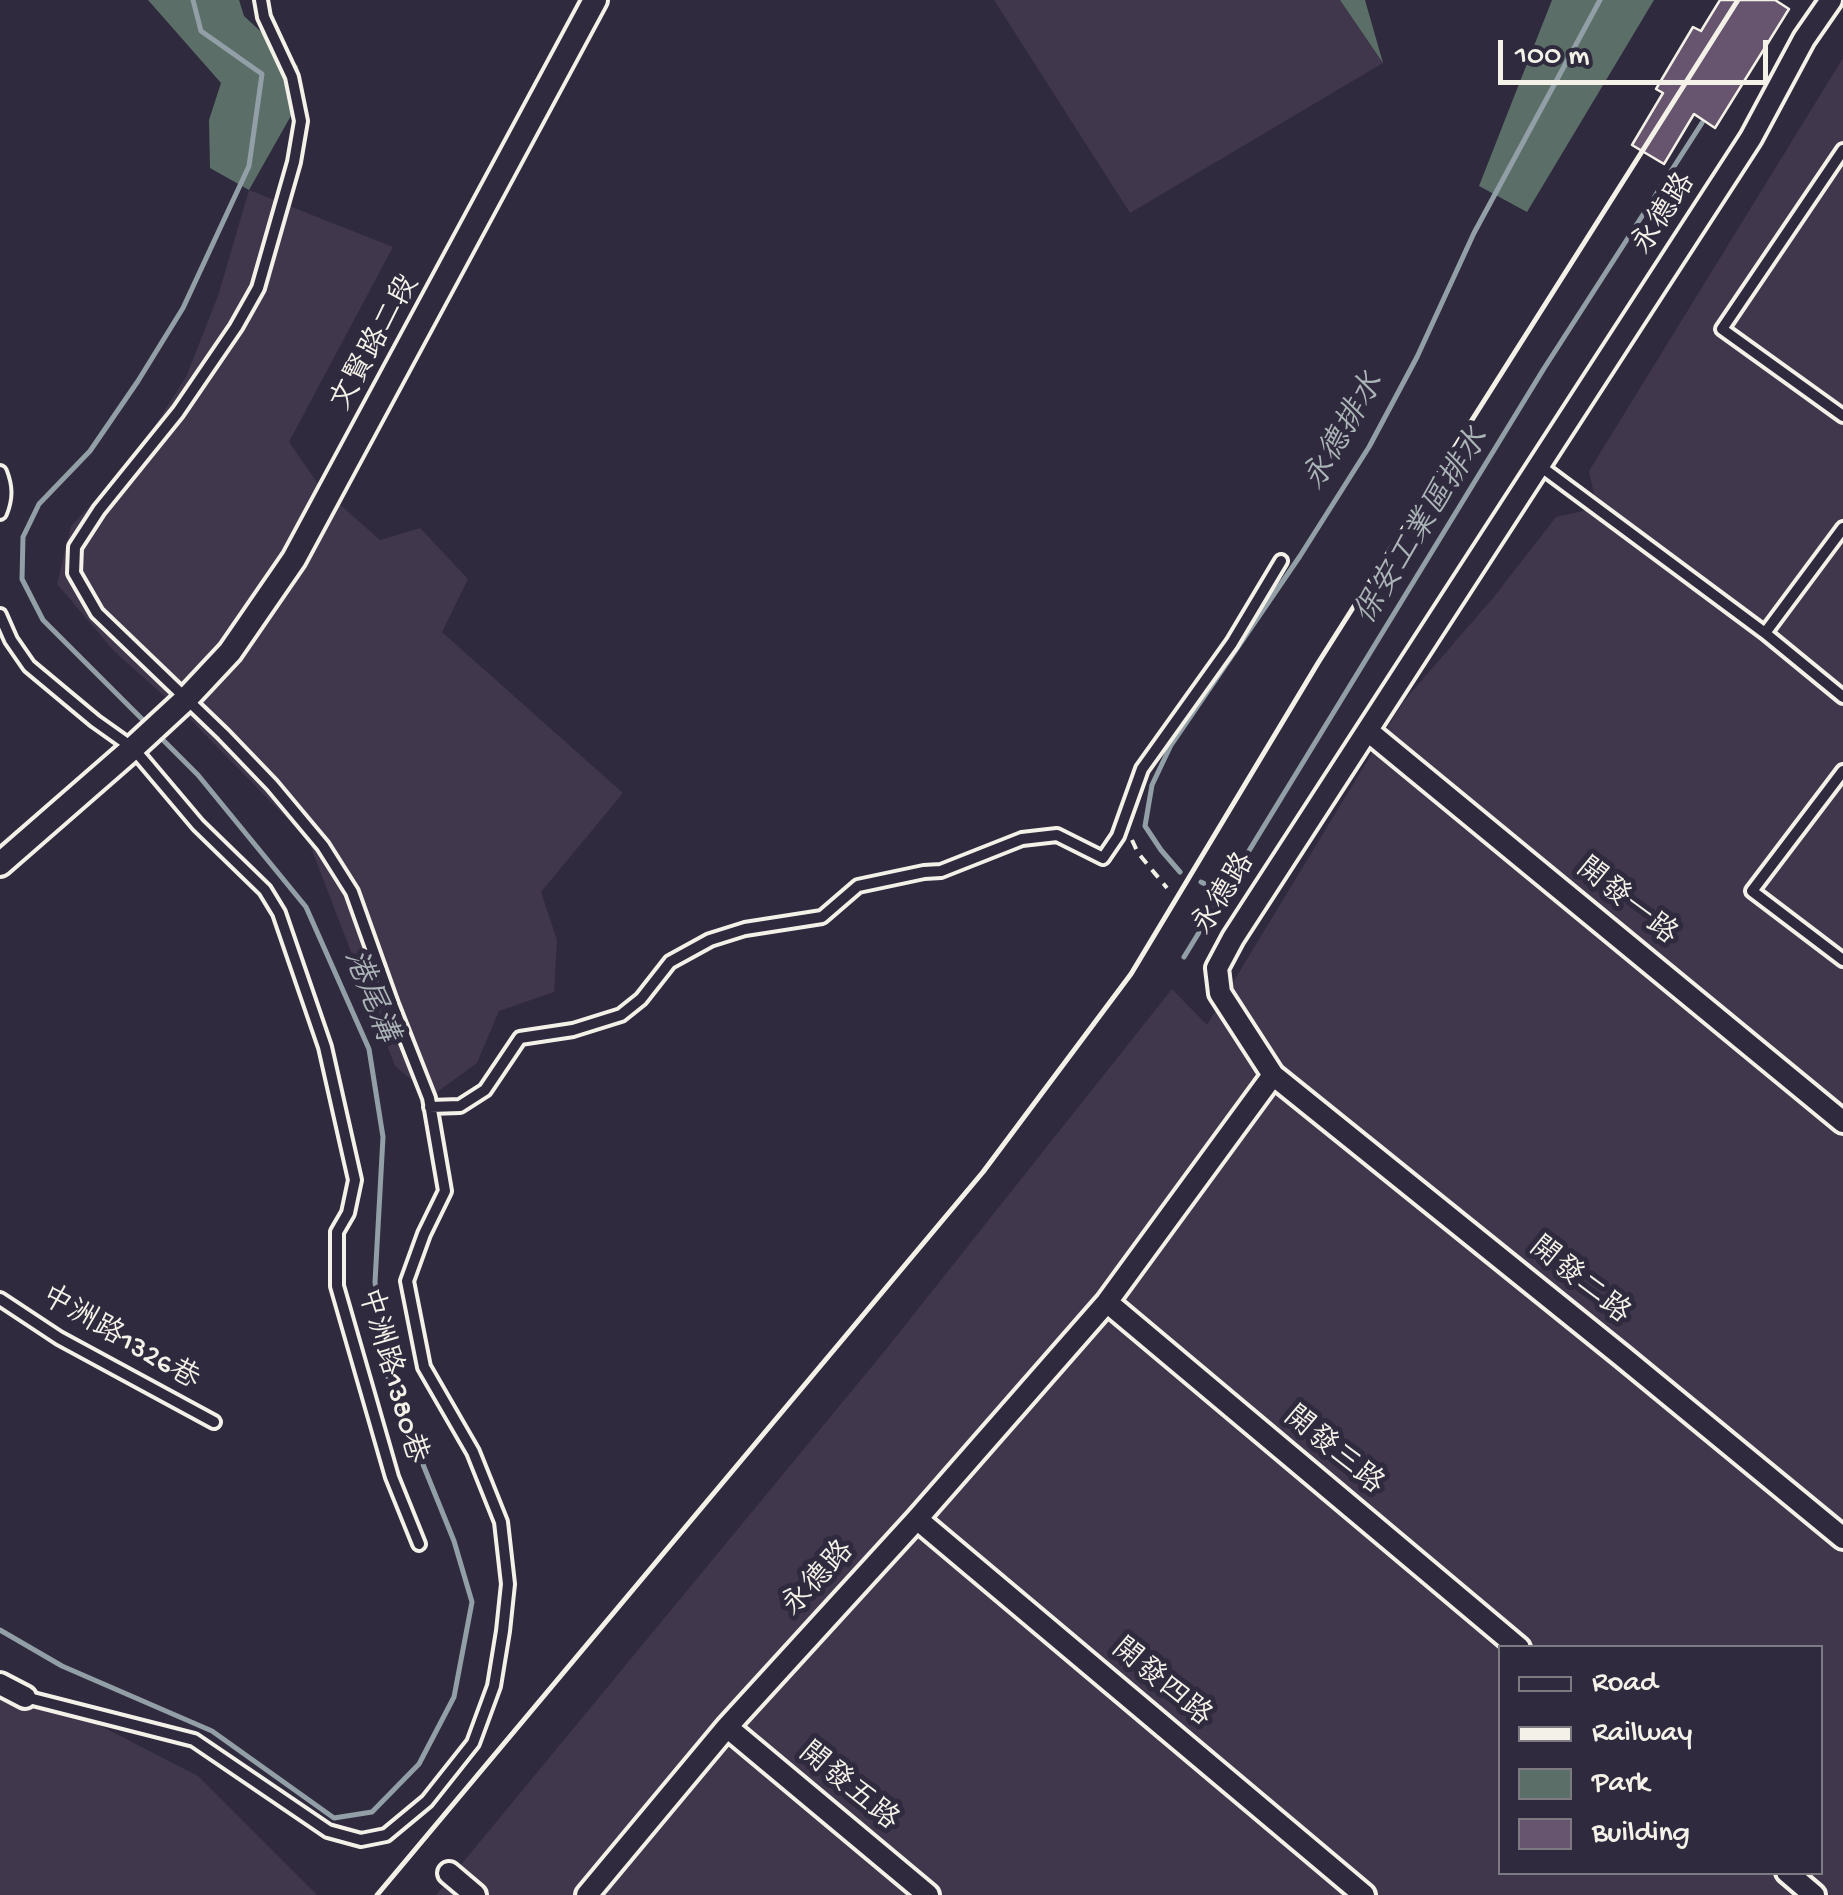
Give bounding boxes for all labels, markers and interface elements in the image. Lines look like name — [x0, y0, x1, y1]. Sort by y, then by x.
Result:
scale bar — [1503, 20, 1773, 82]
text: 100 m — [1515, 40, 1590, 75]
street label: 永德路 — [1626, 167, 1706, 263]
street label: 文賢路二段 — [325, 270, 429, 418]
water label: 永德排水 — [1297, 368, 1395, 498]
water label: 保安工業區排水 — [1348, 423, 1500, 633]
street label: 永德路 — [1187, 847, 1265, 943]
street label: 開發一路 — [1567, 851, 1683, 955]
water label: 港尾溝 — [332, 945, 404, 1049]
street label: 開發二路 — [1520, 1230, 1636, 1334]
street label: 中洲路1326巷 — [33, 1280, 205, 1400]
street label: 中洲路1380巷 — [348, 1284, 432, 1468]
street label: 開發三路 — [1274, 1400, 1390, 1504]
street label: 永德路 — [776, 1535, 864, 1625]
street label: 開發四路 — [1102, 1632, 1218, 1736]
legend — [1498, 1645, 1823, 1875]
text: Road — [1592, 1667, 1658, 1702]
text: Railway — [1592, 1717, 1692, 1752]
street label: 開發五路 — [789, 1736, 905, 1840]
text: Park — [1592, 1767, 1649, 1802]
text: Building — [1592, 1817, 1690, 1852]

